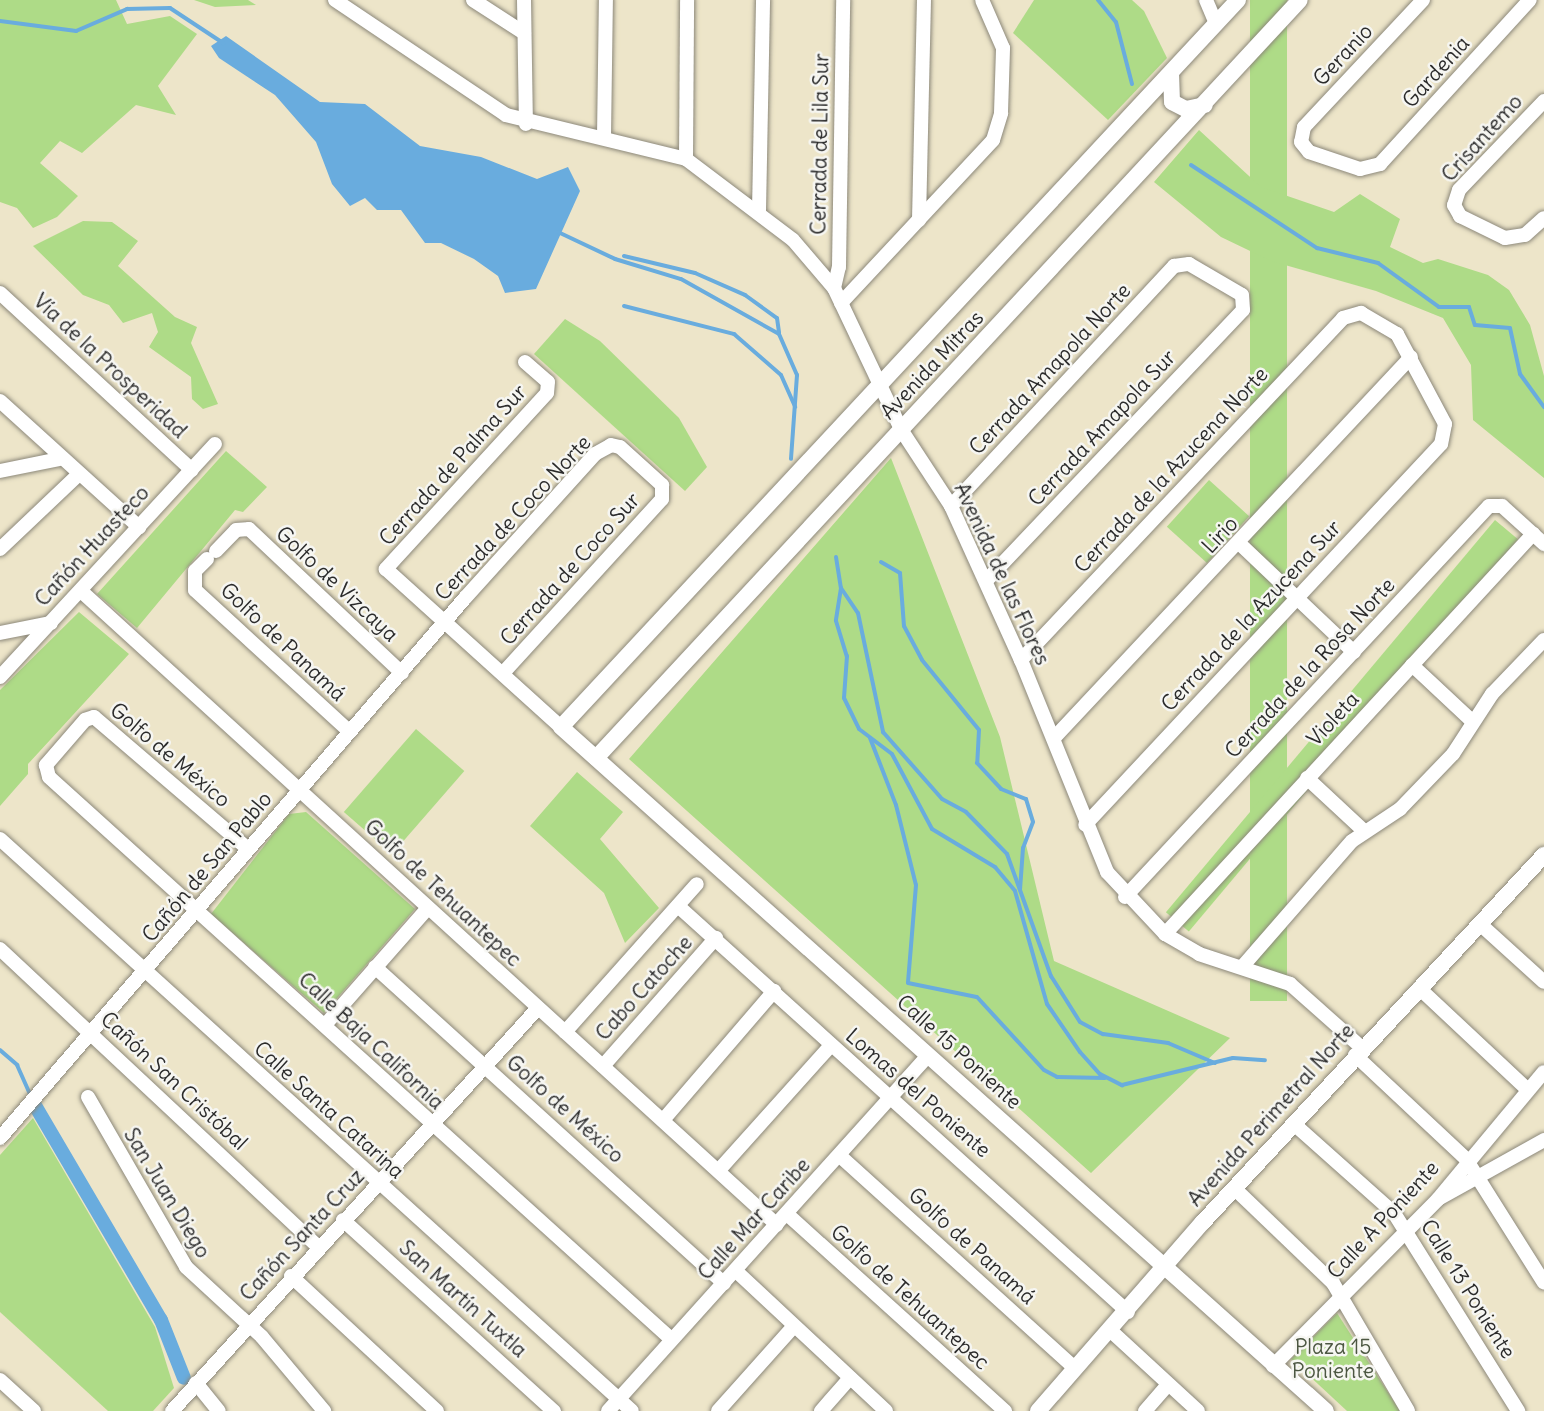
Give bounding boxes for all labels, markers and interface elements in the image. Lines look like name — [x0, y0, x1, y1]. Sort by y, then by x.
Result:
street label: Geranio — [1308, 19, 1378, 91]
street label: Gardenia — [1397, 31, 1475, 113]
street label: Cerrada de Lila Sur — [806, 53, 834, 235]
street label: Crisantemo — [1436, 89, 1528, 187]
street label: Cerrada Amapola Norte — [964, 278, 1136, 460]
street label: Vía de la Prosperidad — [28, 288, 192, 444]
street label: Avenida Mitras — [875, 305, 989, 425]
street label: Cerrada Amapola Sur — [1023, 345, 1181, 511]
street label: Cerrada de la Azucena Norte — [1069, 362, 1273, 578]
street label: Cerrada de Palma Sur — [374, 379, 532, 551]
street label: Cerrada de Coco Norte — [430, 430, 596, 606]
street label: Avenida de las Flores — [949, 479, 1055, 669]
street label: Cañón Huasteco — [30, 480, 154, 612]
street label: Cerrada de Coco Sur — [495, 488, 645, 650]
street label: Lirio — [1197, 511, 1243, 559]
street label: Cerrada de la Azucena Sur — [1156, 515, 1346, 717]
street label: Golfo de Vizcaya — [271, 521, 403, 647]
street label: Cerrada de la Rosa Norte — [1220, 573, 1400, 763]
street label: Golfo de Panamá — [215, 577, 351, 707]
street label: Violeta — [1302, 687, 1364, 751]
street label: Golfo de México — [105, 697, 235, 813]
street label: Cañón de San Pablo — [137, 787, 277, 947]
street label: Golfo de Tehuantepec — [360, 814, 526, 972]
street label: Cabo Catoche — [590, 930, 698, 1046]
street label: Calle Baja California — [293, 967, 449, 1115]
street label: Calle 15 Poniente — [891, 989, 1027, 1115]
street label: Cañón San Cristóbal — [95, 1007, 253, 1155]
street label: Avenida Perimetral Norte — [1182, 1018, 1360, 1212]
street label: Lomas del Poniente — [840, 1023, 996, 1163]
street label: Calle Santa Catarina — [249, 1036, 409, 1184]
street label: Golfo de México — [501, 1050, 629, 1168]
street label: San Juan Diego — [118, 1123, 216, 1263]
street label: Calle Mar Caribe — [693, 1153, 815, 1285]
street label: Calle A Poniente — [1322, 1156, 1444, 1284]
street label: Cañón Santa Cruz — [234, 1164, 370, 1306]
street label: Golfo de Panamá — [903, 1182, 1041, 1310]
street label: Calle 13 Poniente — [1415, 1215, 1521, 1363]
street label: Golfo de Tehuantepec — [825, 1219, 995, 1375]
street label: San Martín Tuxtla — [394, 1235, 532, 1363]
park label: Plaza 15 Poniente — [1292, 1334, 1374, 1384]

